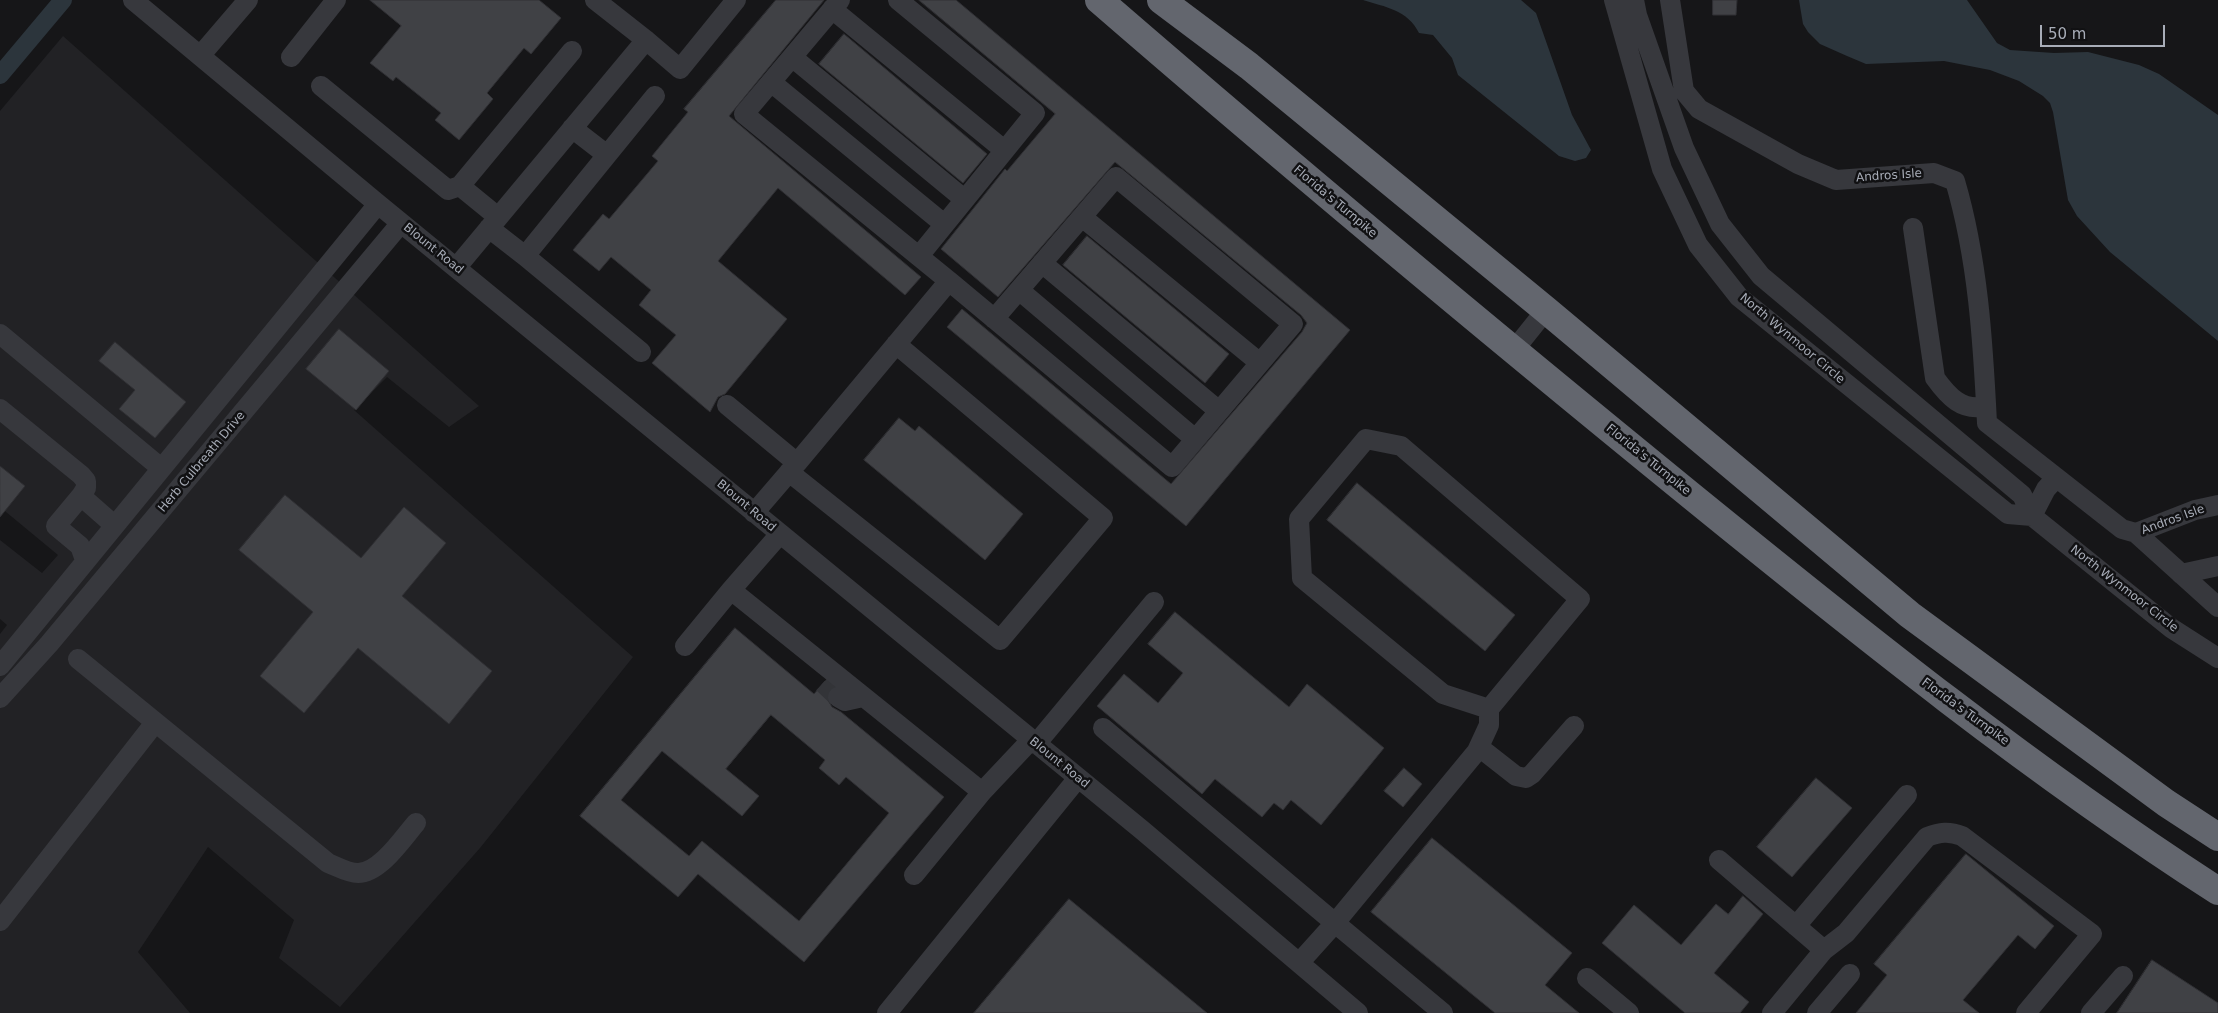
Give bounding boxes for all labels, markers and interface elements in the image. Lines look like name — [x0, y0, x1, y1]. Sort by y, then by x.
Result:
scale bar — [2043, 15, 2168, 47]
text: 50 m — [2048, 25, 2086, 43]
street label: Florida's Turnpike — [1290, 163, 1380, 241]
street label: Andros Isle — [1856, 167, 1922, 185]
street label: Blount Road — [400, 221, 466, 277]
street label: North Wynmoor Circle — [1737, 291, 1847, 387]
street label: Herb Culbreath Drive — [156, 409, 248, 515]
street label: Florida's Turnpike — [1603, 422, 1693, 498]
street label: Blount Road — [714, 477, 778, 535]
street label: Andros Isle — [2140, 502, 2206, 538]
street label: North Wynmoor Circle — [2067, 543, 2181, 635]
street label: Florida's Turnpike — [1919, 675, 2011, 749]
street label: Blount Road — [1026, 735, 1092, 791]

